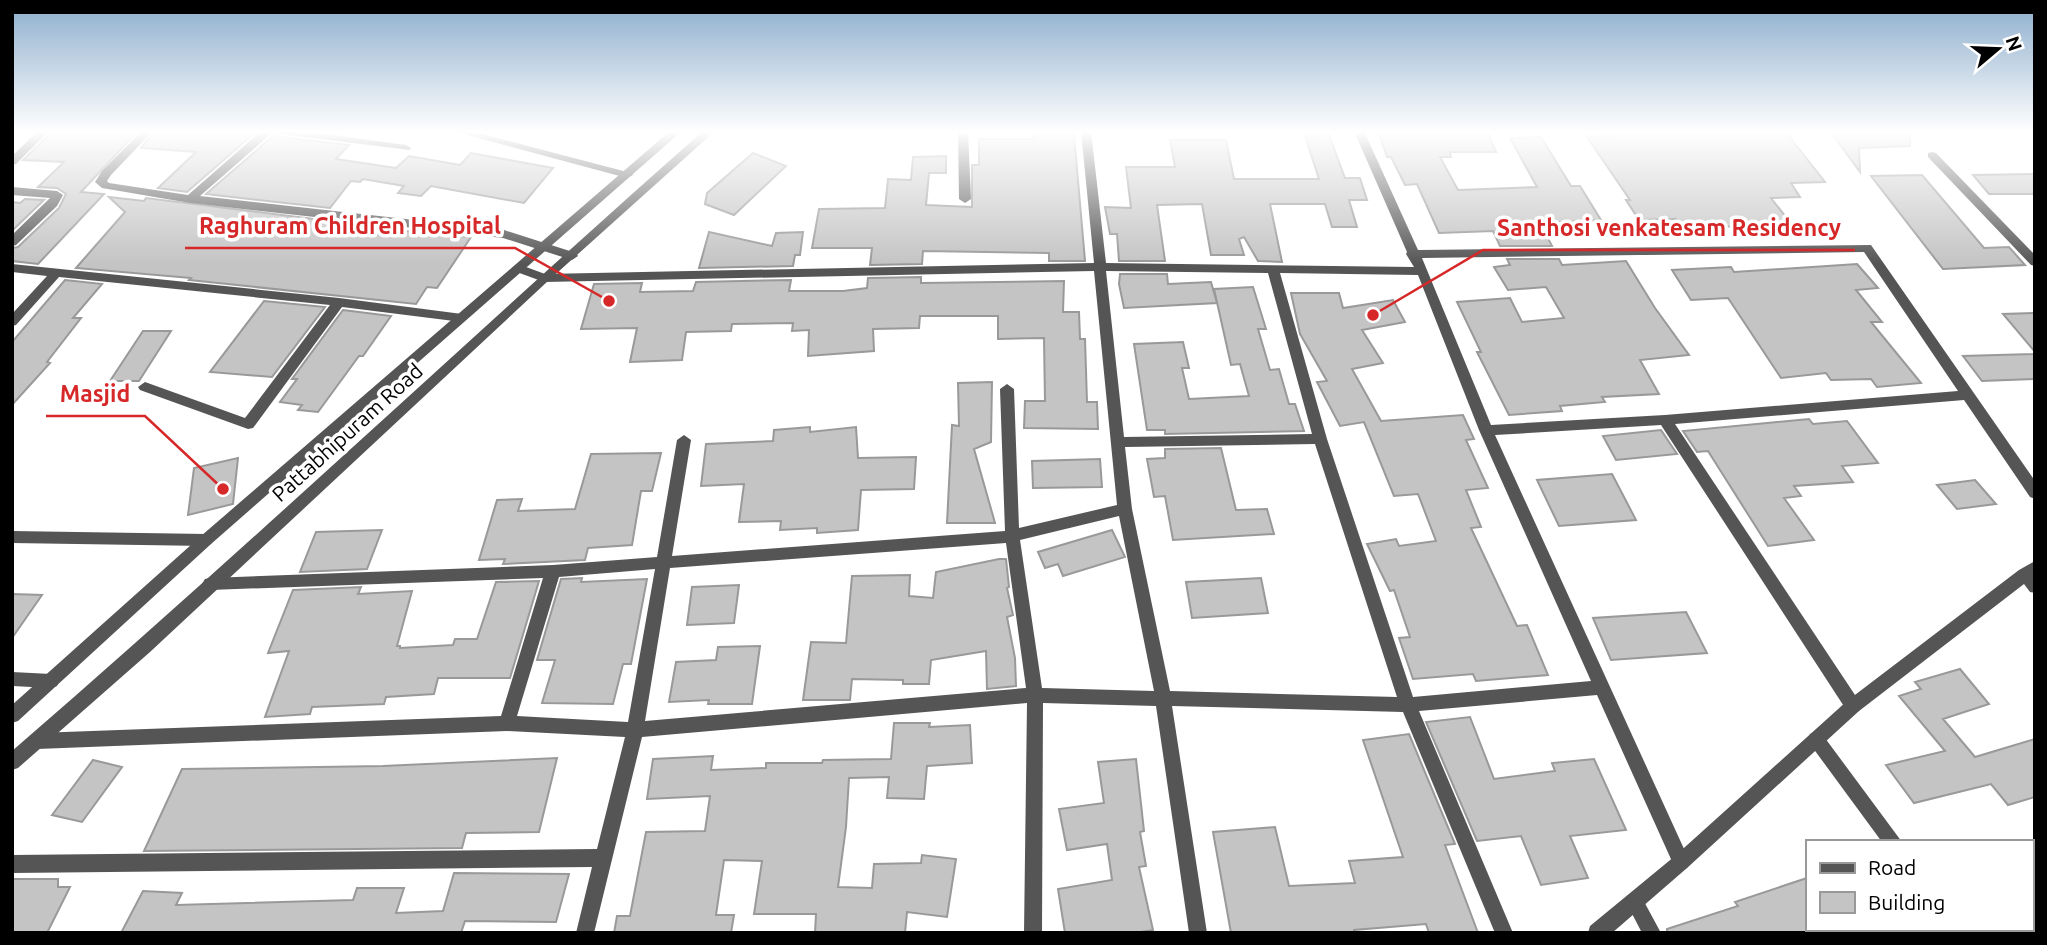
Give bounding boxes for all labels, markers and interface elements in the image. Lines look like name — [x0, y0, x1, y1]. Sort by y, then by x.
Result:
north arrow — [1963, 14, 2033, 84]
text: N — [2001, 33, 2027, 54]
callout: Raghuram Children Hospital — [185, 204, 515, 248]
callout: Santhosi venkatesam Residency — [1483, 206, 1855, 250]
text: Raghuram Children Hospital — [199, 213, 501, 238]
text: Santhosi venkatesam Residency — [1497, 215, 1841, 240]
street label: Pattabhipuram Road — [267, 358, 427, 506]
callout: Masjid — [46, 372, 145, 416]
text: Masjid — [60, 381, 130, 406]
legend — [1806, 840, 2033, 931]
text: Road — [1868, 855, 1916, 879]
text: Building — [1868, 890, 1945, 914]

